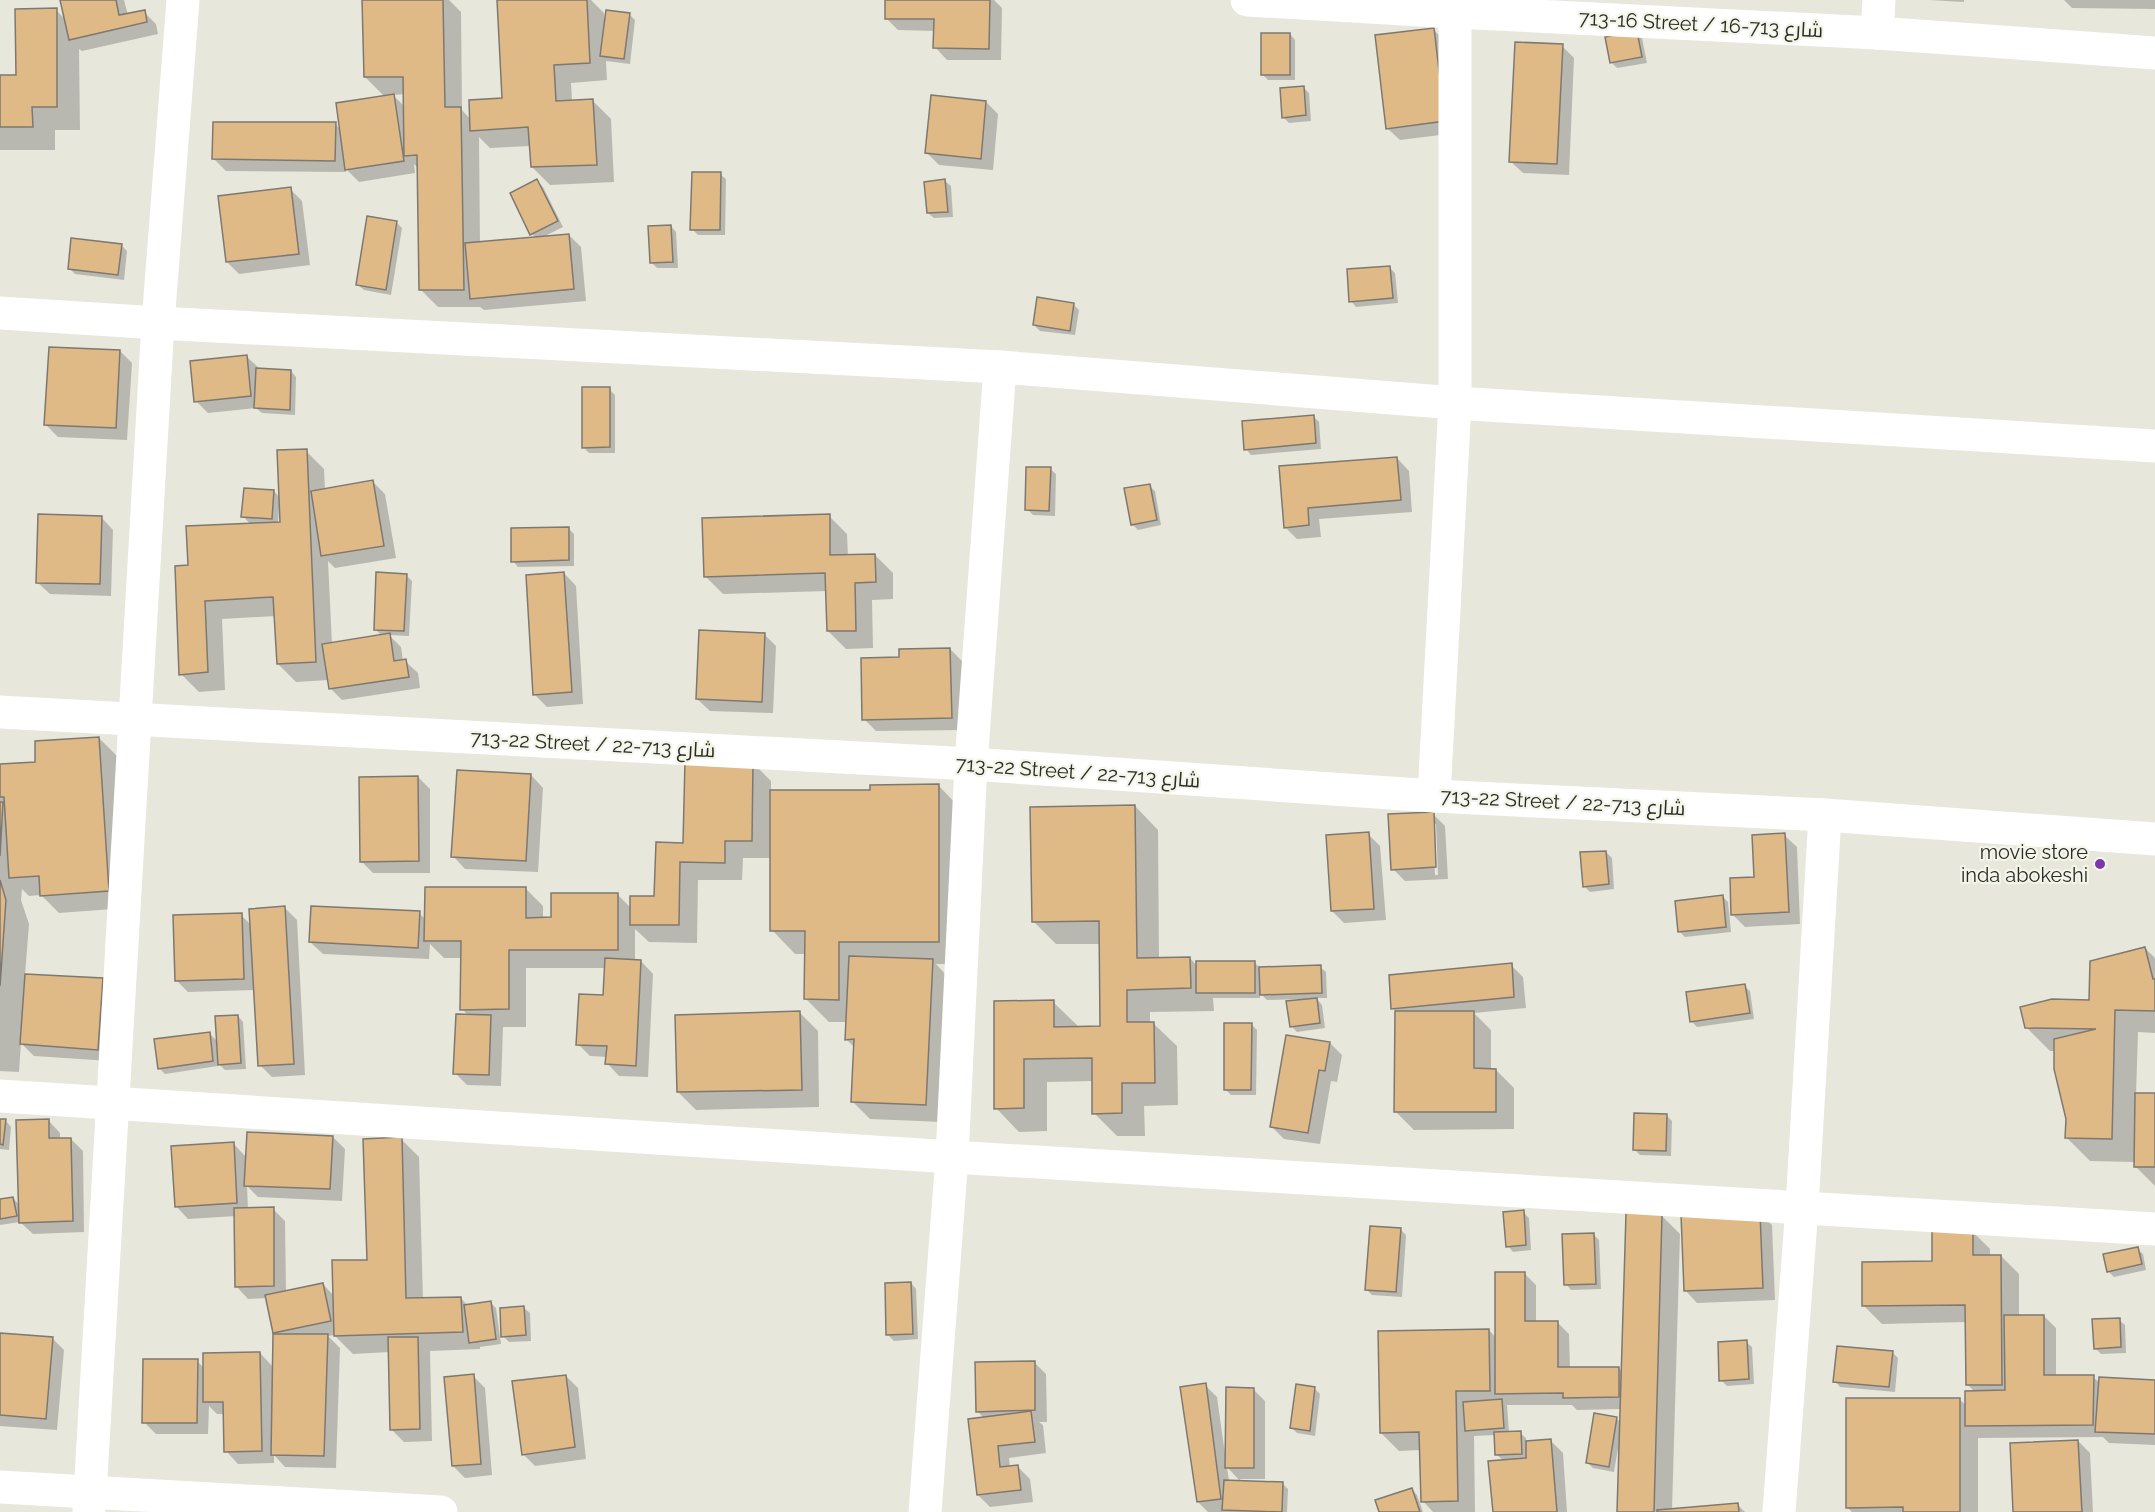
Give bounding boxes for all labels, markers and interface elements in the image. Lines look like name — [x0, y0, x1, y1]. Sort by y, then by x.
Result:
street label: 713-16 Street / شارع 713-16 — [1578, 6, 1824, 44]
street label: 713-22 Street / شارع 713-22 — [470, 726, 716, 764]
street label: 713-22 Street / شارع 713-22 — [955, 751, 1201, 795]
street label: 713-22 Street / شارع 713-22 — [1440, 784, 1686, 822]
place label: movie store inda abokeshi — [1961, 840, 2088, 887]
marker: movie store inda abokeshi — [2093, 857, 2107, 871]

